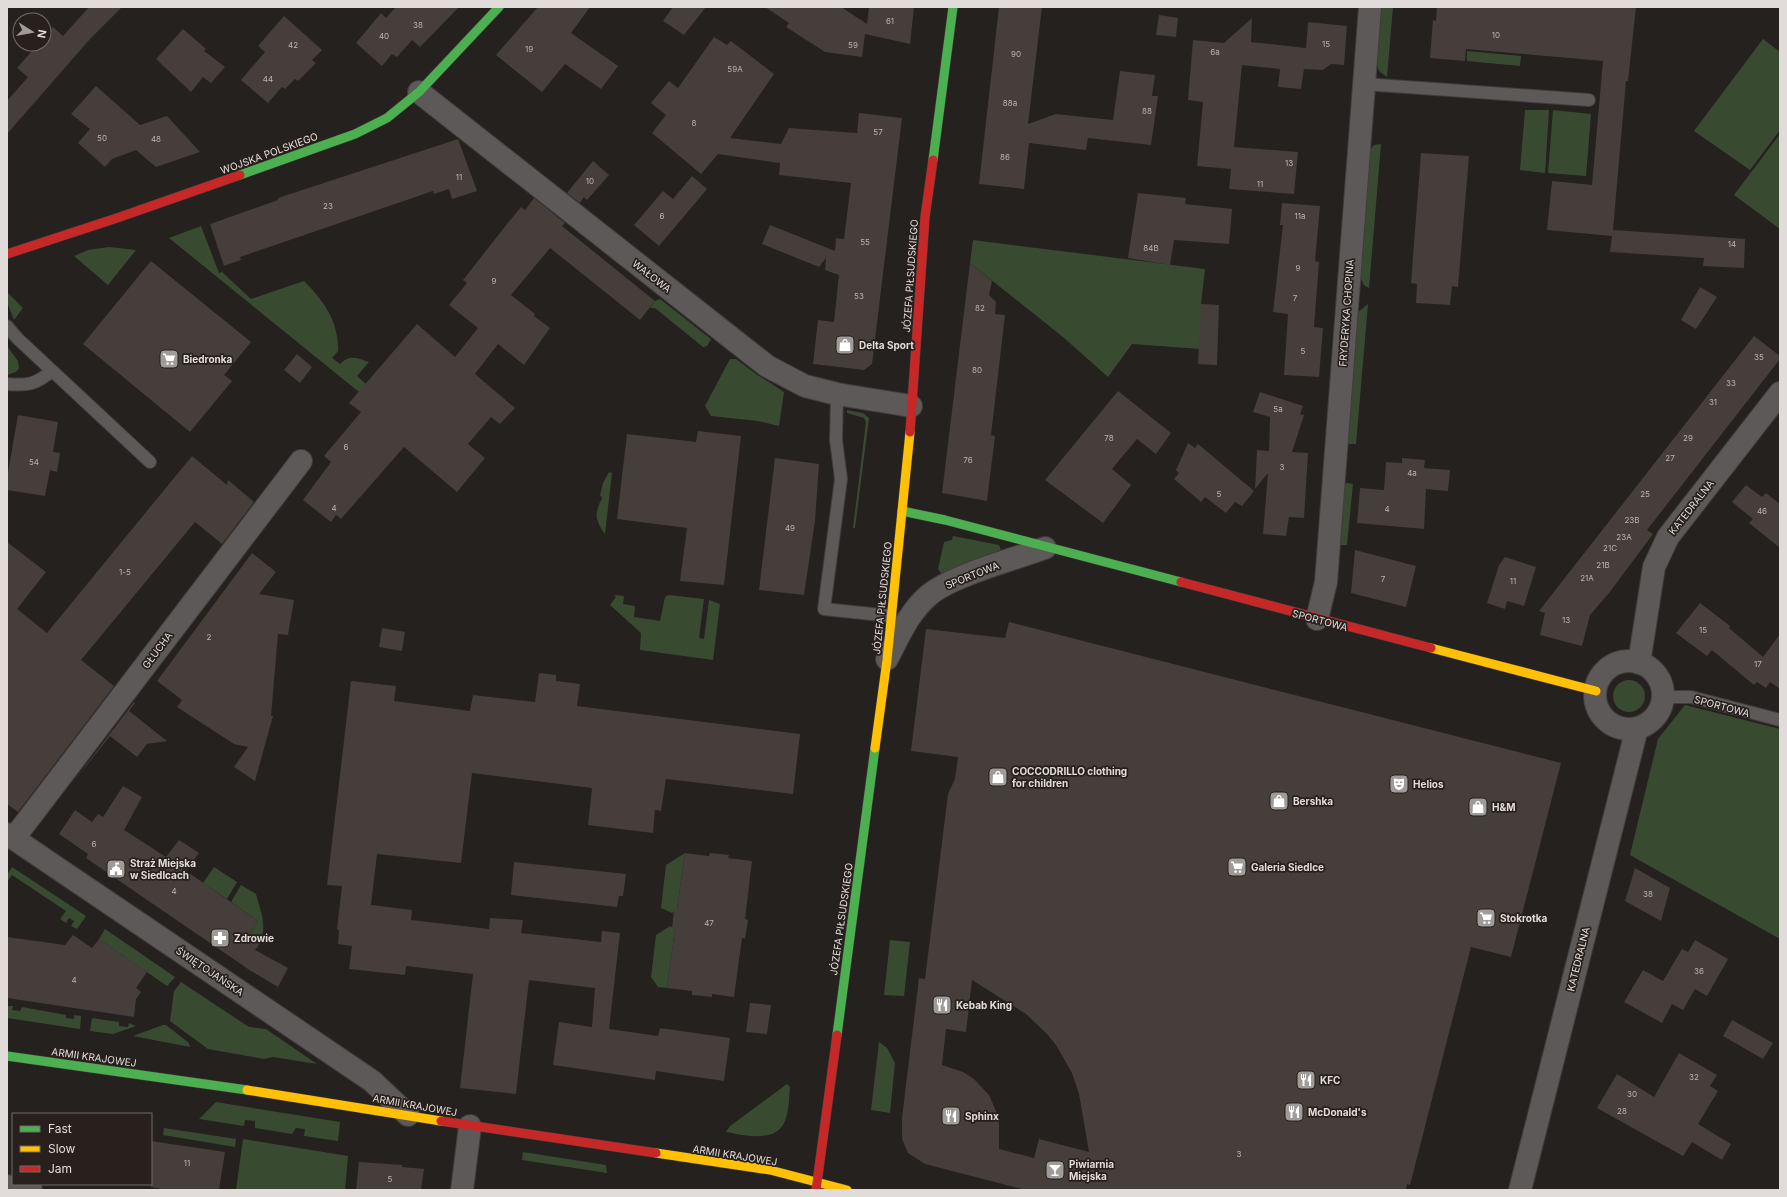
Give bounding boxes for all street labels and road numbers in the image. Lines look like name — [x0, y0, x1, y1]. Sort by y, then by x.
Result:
street label: WOJSKA POLSKIEGO — [219, 130, 320, 176]
street label: JÓZEFA PIŁSUDSKIEGO — [899, 219, 920, 333]
street label: WAŁOWA — [630, 257, 674, 295]
street label: FRYDERYKA CHOPINA — [1336, 259, 1356, 367]
street label: KATEDRALNA — [1666, 477, 1716, 537]
street label: JÓZEFA PIŁSUDSKIEGO — [869, 541, 894, 655]
street label: SPORTOWA — [943, 559, 1001, 591]
street label: SPORTOWA — [1291, 607, 1349, 633]
street label: GŁUCHA — [139, 629, 175, 671]
street label: SPORTOWA — [1693, 693, 1751, 719]
street label: JÓZEFA PIŁSUDSKIEGO — [826, 862, 855, 976]
street label: KATEDRALNA — [1564, 925, 1592, 992]
street label: ŚWIĘTOJAŃSKA — [174, 943, 247, 998]
street label: ARMII KRAJOWEJ — [51, 1045, 137, 1069]
street label: ARMII KRAJOWEJ — [372, 1092, 458, 1118]
street label: ARMII KRAJOWEJ — [692, 1142, 778, 1168]

